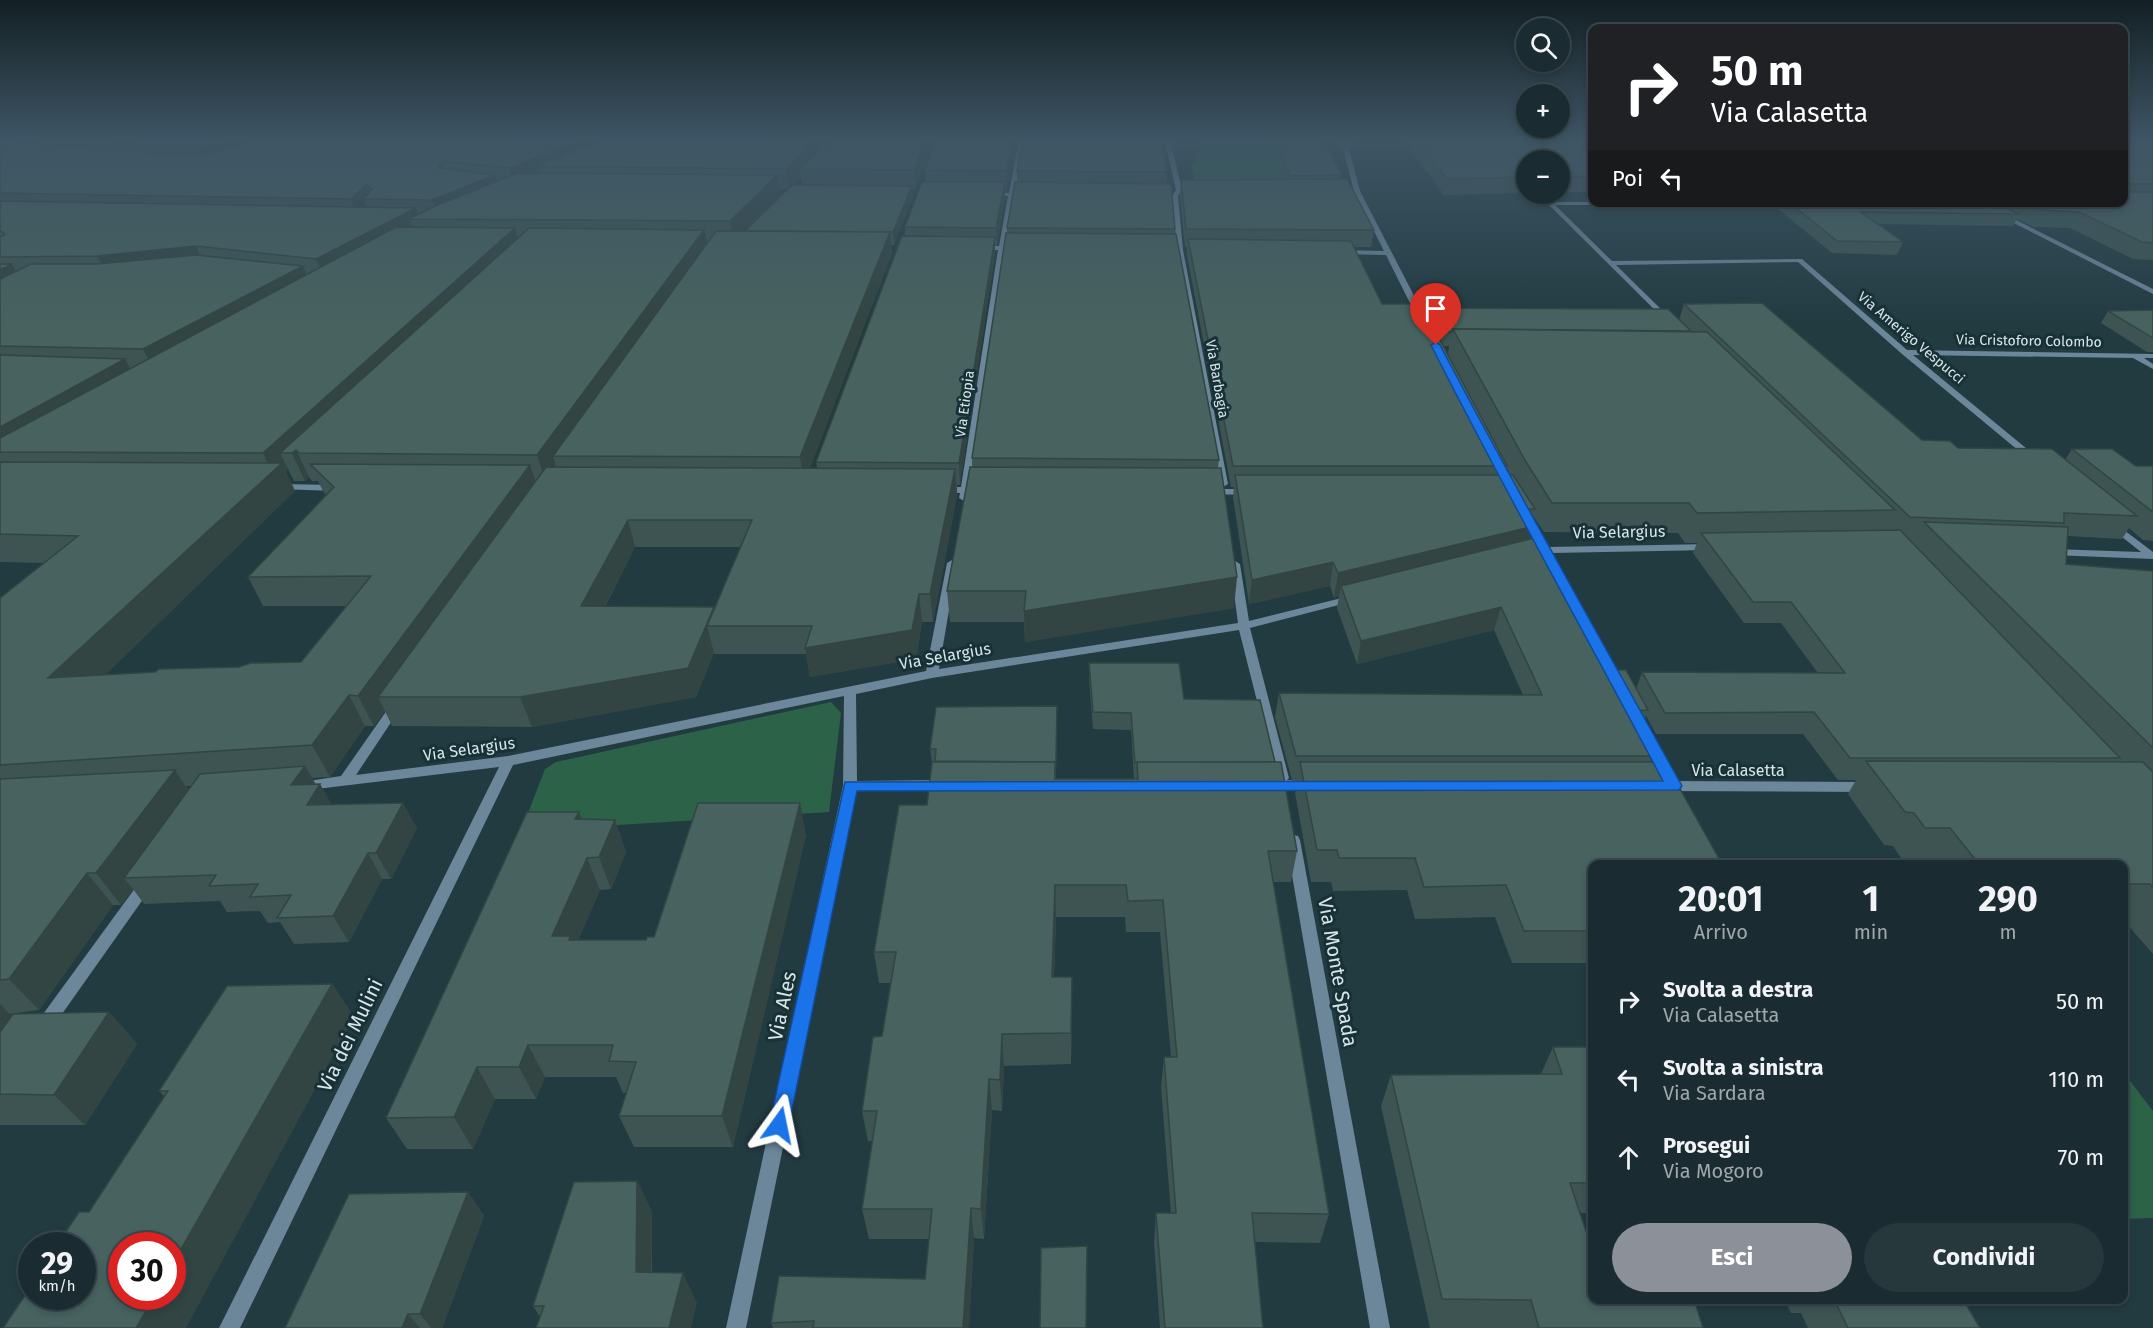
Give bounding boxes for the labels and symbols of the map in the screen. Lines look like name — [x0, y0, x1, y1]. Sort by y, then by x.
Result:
pin — [1410, 283, 1461, 345]
street label: Via Amerigo Vespucci — [1854, 288, 1968, 388]
street label: Via Cristoforo Colombo — [1956, 331, 2102, 351]
street label: Via Barbagia — [1202, 339, 1232, 419]
street label: Via Etiopia — [952, 369, 978, 439]
street label: Via Selargius — [1573, 522, 1665, 542]
street label: Via Selargius — [898, 639, 992, 673]
street label: Via Selargius — [422, 733, 516, 765]
street label: Via Calasetta — [1691, 761, 1785, 780]
street label: Via Monte Spada — [1313, 895, 1363, 1049]
street label: Via Ales — [763, 969, 801, 1043]
street label: Via dei Mulini — [312, 975, 388, 1095]
position arrow — [747, 1093, 811, 1157]
speed limit sign: 30 — [108, 1232, 186, 1310]

